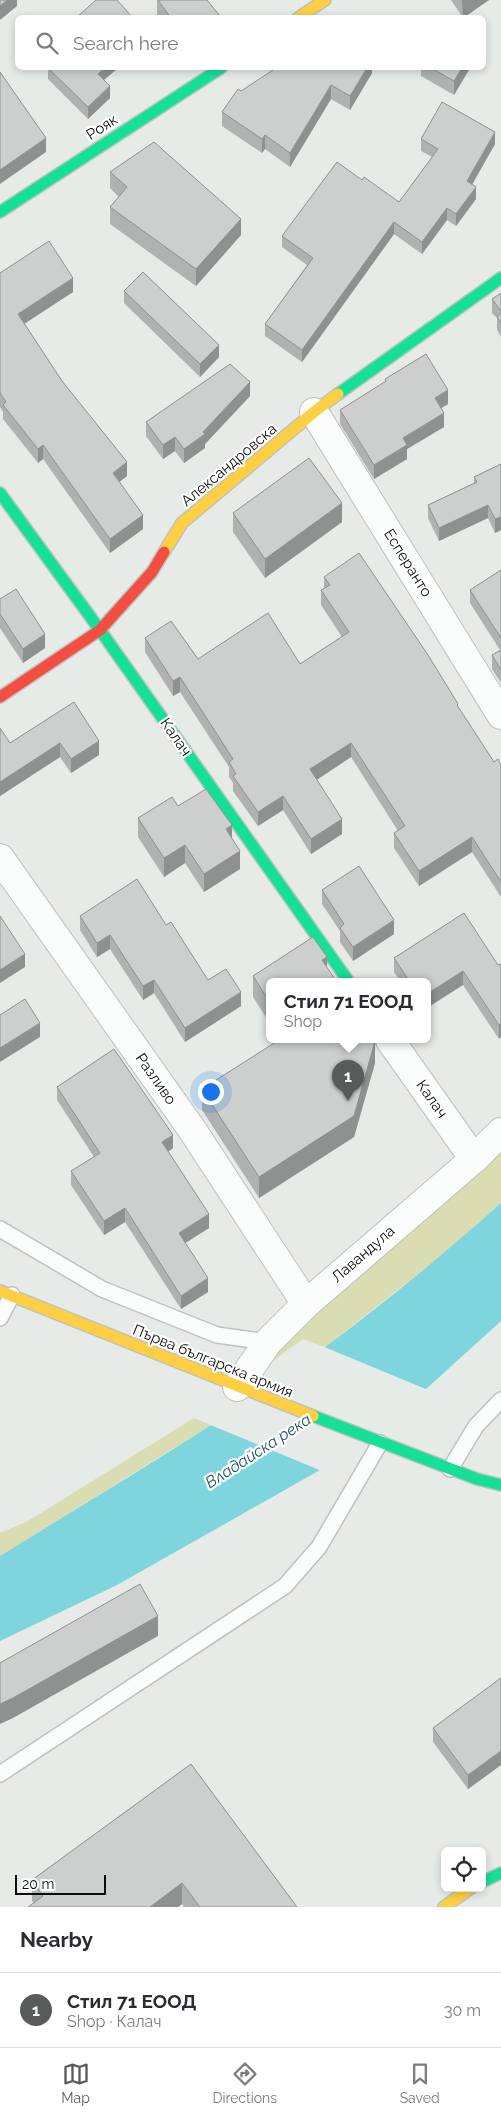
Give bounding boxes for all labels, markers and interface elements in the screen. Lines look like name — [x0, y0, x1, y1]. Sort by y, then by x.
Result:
search box — [15, 15, 486, 70]
icon: search — [33, 29, 61, 57]
text: Search here — [73, 32, 179, 54]
street label: Рояк — [83, 110, 121, 144]
street label: Александровска — [178, 420, 280, 510]
street label: Есперанто — [380, 526, 436, 600]
street label: Калач — [157, 715, 195, 759]
popup — [266, 978, 431, 1043]
text: Стил 71 ЕООД — [284, 990, 413, 1012]
text: Shop — [284, 1012, 322, 1031]
street label: Разливо — [132, 1050, 180, 1108]
pin: 1 — [332, 1060, 364, 1101]
street label: Калач — [413, 1077, 451, 1121]
your location — [198, 1079, 224, 1105]
street label: Лавандула — [328, 1222, 398, 1286]
street label: Първа българска армия — [130, 1321, 296, 1401]
water label: Владайска река — [202, 1410, 315, 1492]
map controls — [441, 1847, 486, 1892]
button: locate — [441, 1847, 486, 1892]
scale bar — [15, 1872, 106, 1895]
text: 20 m — [22, 1876, 54, 1892]
text: Nearby — [20, 1927, 93, 1952]
text: Стил 71 ЕООД — [67, 1990, 197, 2012]
text: 1 — [32, 2001, 40, 2020]
text: 30 m — [444, 2001, 481, 2020]
text: Shop · Калач — [67, 2012, 162, 2031]
tab: Map — [61, 2060, 90, 2106]
tab: Directions — [212, 2060, 277, 2106]
tab: Saved — [400, 2060, 440, 2106]

